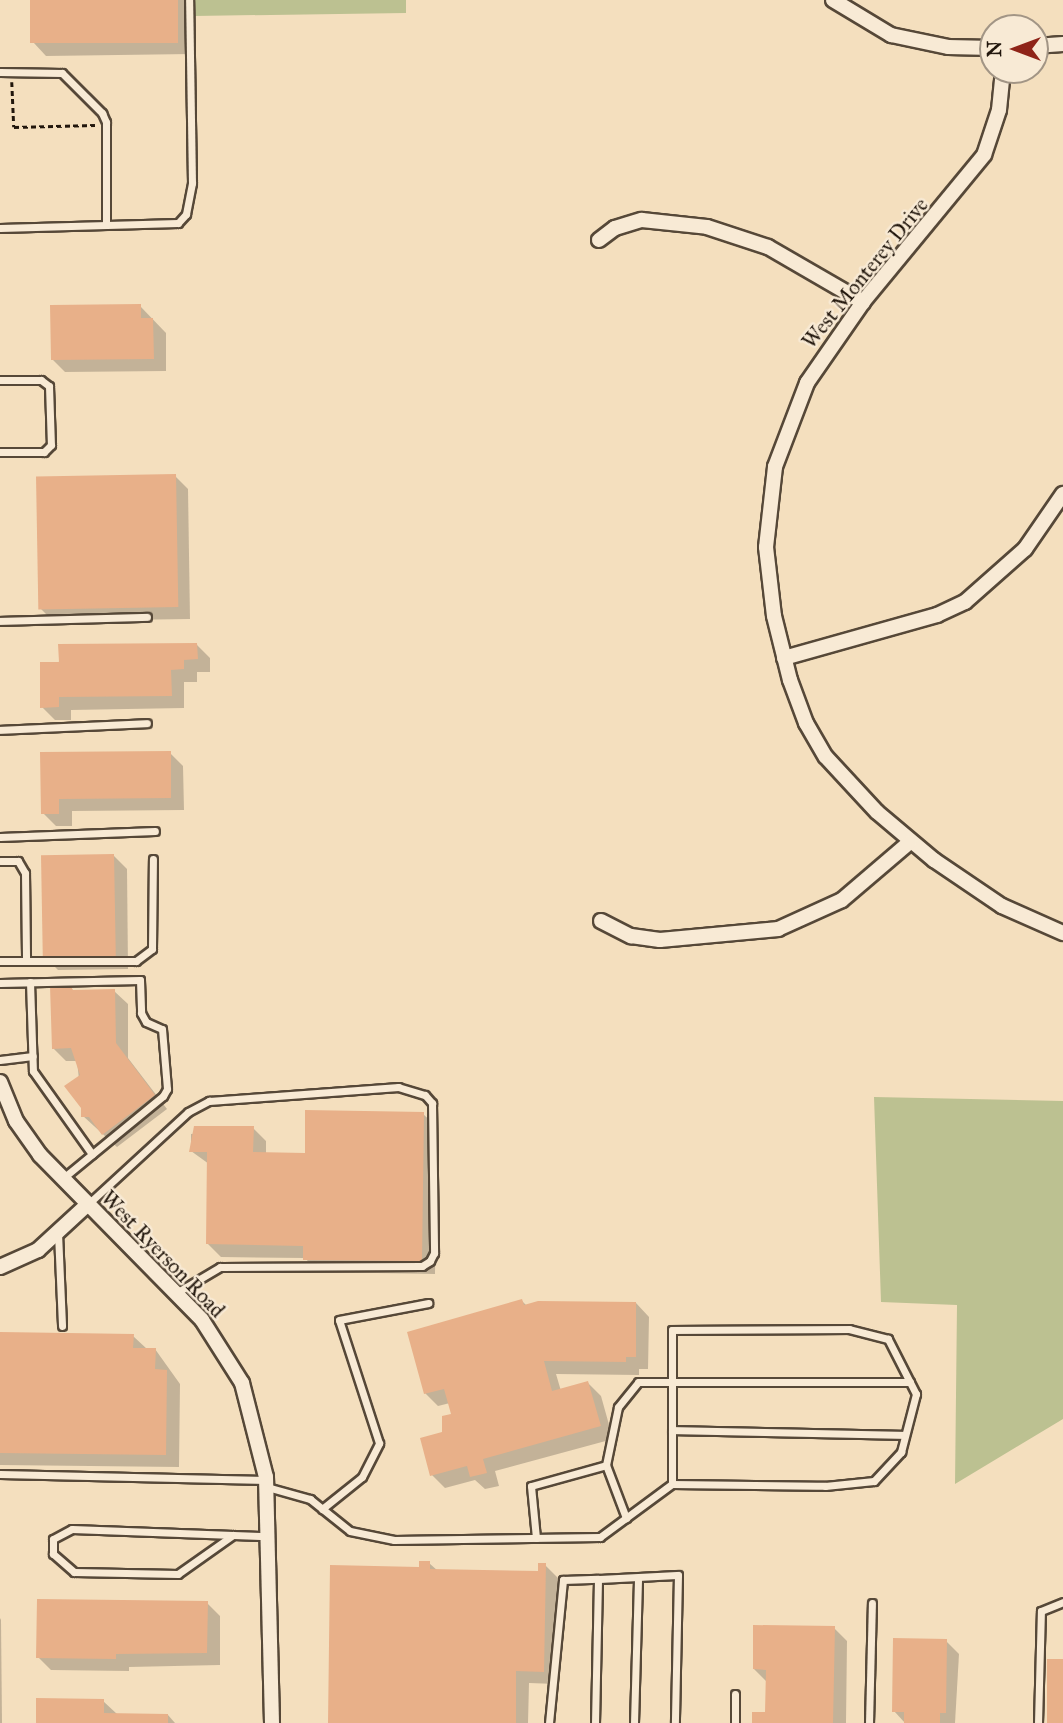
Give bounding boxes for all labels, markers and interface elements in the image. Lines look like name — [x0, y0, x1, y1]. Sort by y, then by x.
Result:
north arrow — [979, 14, 1049, 84]
text: N — [983, 41, 1006, 57]
street label: West Monterey Drive — [797, 193, 933, 353]
street label: West Ryerson Road — [96, 1185, 230, 1323]

